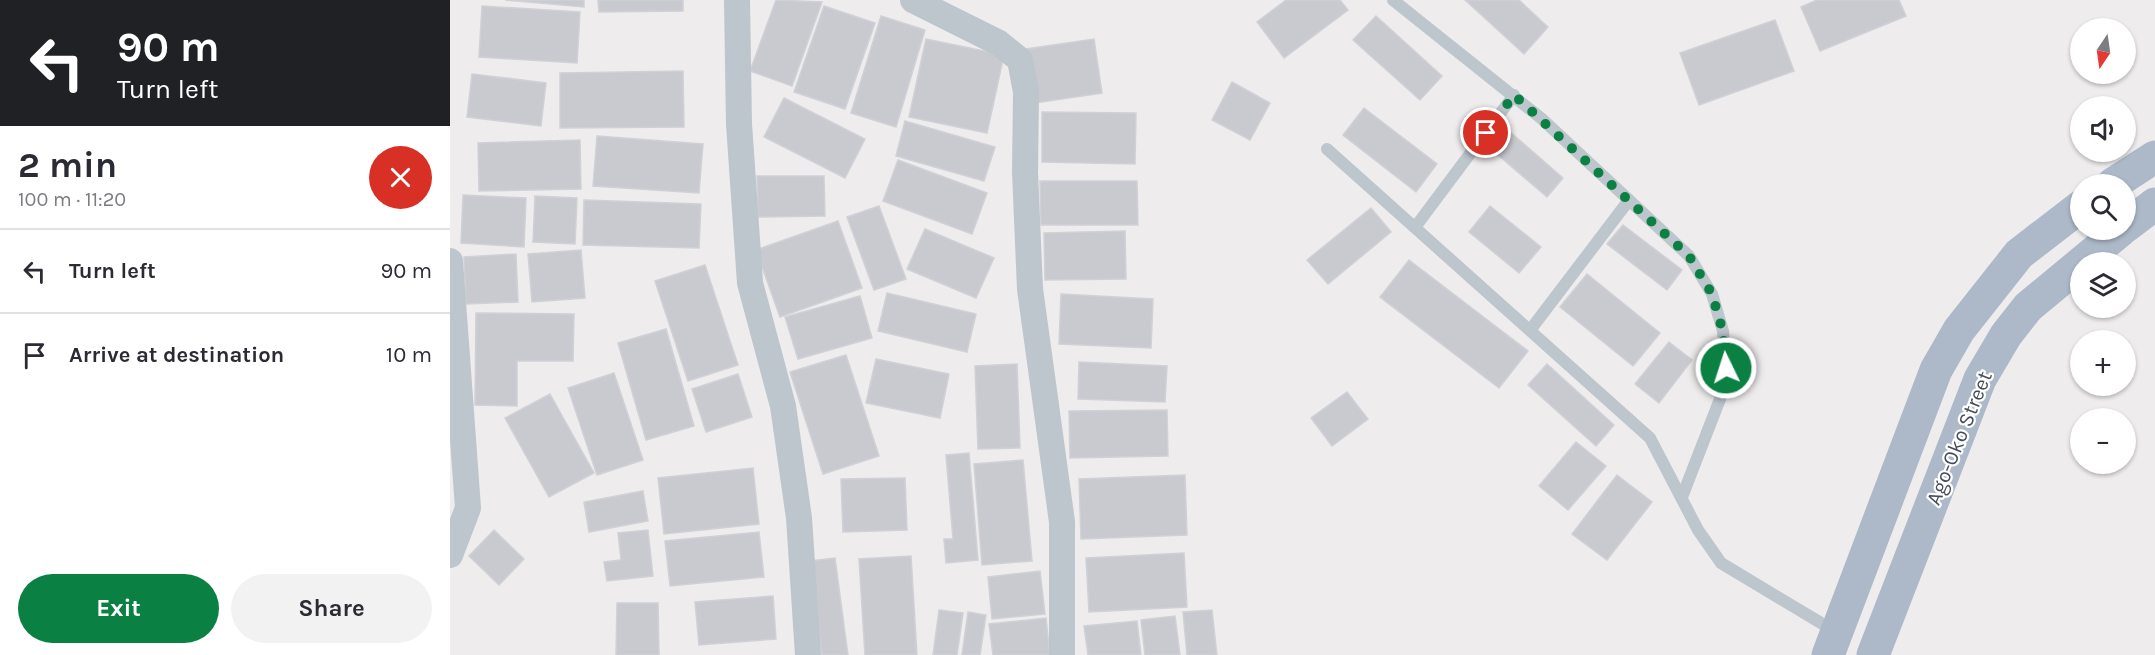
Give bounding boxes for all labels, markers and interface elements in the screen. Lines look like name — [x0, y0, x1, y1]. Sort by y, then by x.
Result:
north arrow — [2070, 18, 2136, 84]
map controls — [2070, 18, 2136, 474]
text: 90 m — [117, 22, 220, 72]
icon: left — [18, 24, 96, 102]
text: Turn left — [117, 73, 218, 105]
button: sound — [2070, 96, 2136, 162]
pin — [1460, 107, 1511, 158]
icon: arrive — [1469, 116, 1502, 149]
text: 2 min — [18, 144, 117, 186]
button: close — [369, 146, 432, 209]
button: search — [2070, 174, 2136, 240]
text: 100 m · 11:20 — [18, 188, 126, 211]
button: layers — [2070, 252, 2136, 318]
icon: left — [18, 255, 51, 288]
text: Turn left — [69, 258, 156, 284]
text: 90 m — [380, 258, 432, 284]
button: + — [2070, 330, 2136, 396]
position arrow — [1694, 336, 1758, 400]
icon: arrive — [18, 339, 51, 372]
text: Arrive at destination — [69, 342, 284, 368]
text: 10 m — [386, 342, 432, 368]
street label: Ago-Oko Street — [1921, 367, 1997, 508]
button: − — [2070, 408, 2136, 474]
button: Exit — [18, 574, 219, 643]
button: Share — [231, 574, 432, 643]

